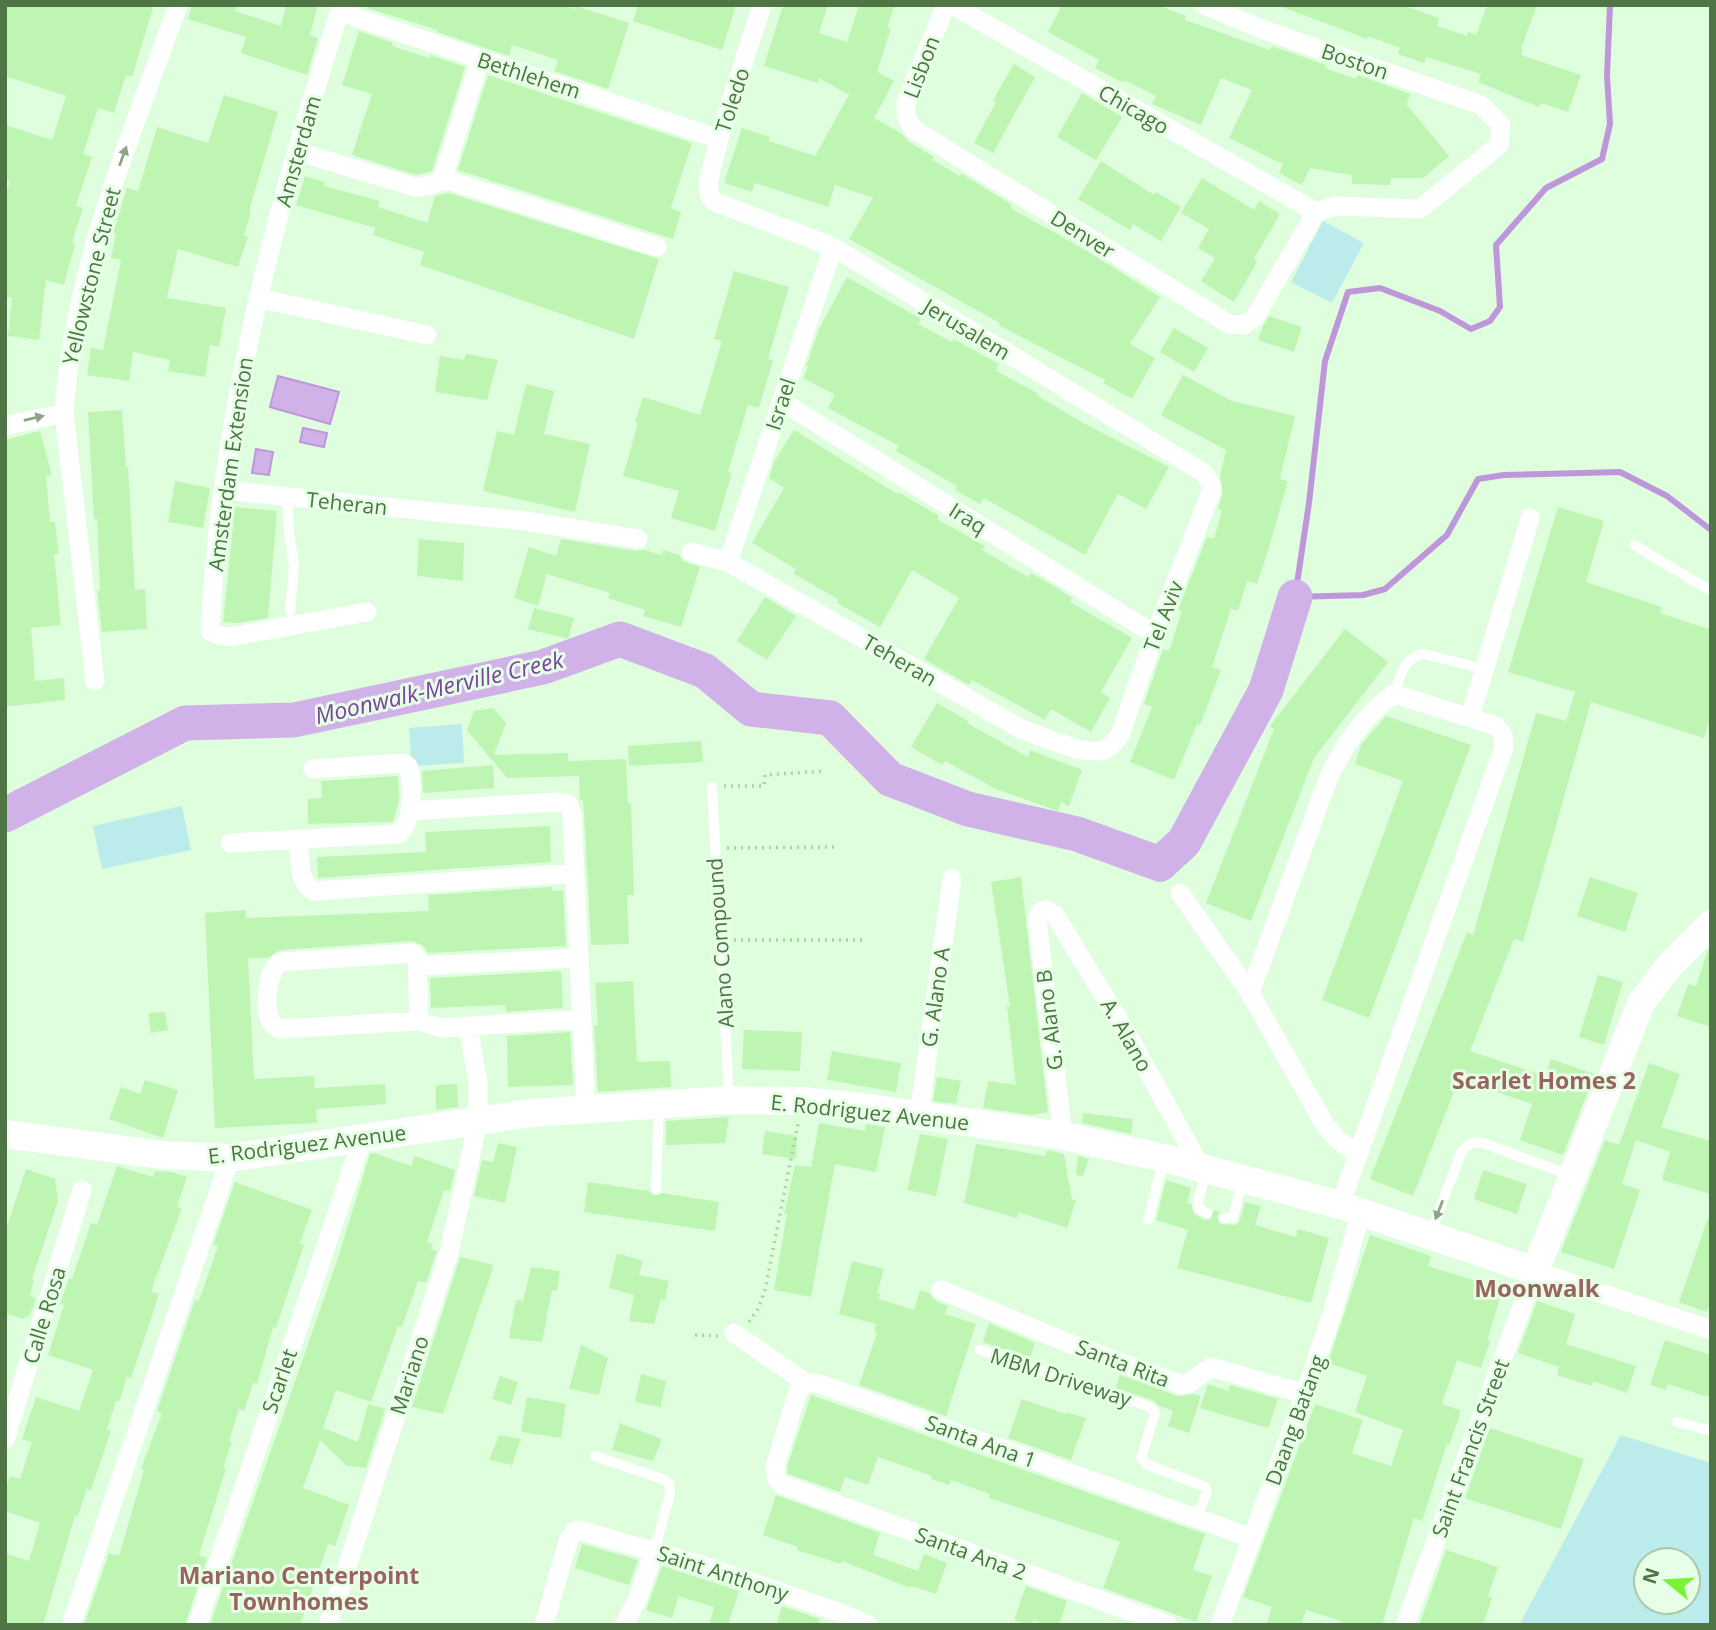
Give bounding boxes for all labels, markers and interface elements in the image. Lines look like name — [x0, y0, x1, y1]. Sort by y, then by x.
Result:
street label: Lisbon — [896, 32, 946, 102]
street label: Boston — [1318, 36, 1392, 86]
street label: Bethlehem — [474, 45, 584, 105]
street label: Toledo — [708, 64, 756, 136]
street label: Chicago — [1094, 78, 1174, 140]
street label: Amsterdam — [269, 92, 327, 210]
one-way arrow — [118, 146, 129, 167]
street label: Yellowstone Street — [55, 184, 127, 368]
street label: Denver — [1046, 203, 1121, 265]
street label: Jerusalem — [916, 291, 1016, 366]
street label: Amsterdam Extension — [201, 355, 259, 573]
street label: Israel — [758, 374, 802, 434]
one-way arrow — [24, 413, 46, 424]
street label: Teheran — [305, 485, 389, 521]
street label: Iraq — [944, 496, 992, 540]
street label: Tel Aviv — [1137, 576, 1189, 655]
street label: Teheran — [858, 628, 942, 692]
water label: Moonwalk-Merville Creek — [312, 643, 567, 731]
street label: Alano Compound — [700, 857, 740, 1029]
street label: G. Alano A — [914, 944, 956, 1049]
street label: G. Alano B — [1029, 968, 1069, 1072]
street label: A. Alano — [1095, 993, 1159, 1077]
district label: Scarlet Homes 2 — [1452, 1064, 1636, 1096]
street label: E. Rodriguez Avenue — [769, 1088, 971, 1136]
street label: E. Rodriguez Avenue — [206, 1118, 408, 1170]
one-way arrow — [1434, 1200, 1445, 1221]
street label: Calle Rosa — [16, 1263, 72, 1367]
district label: Moonwalk — [1474, 1271, 1600, 1304]
street label: Mariano — [383, 1332, 435, 1418]
street label: Santa Rita — [1072, 1332, 1174, 1394]
street label: MBM Driveway — [987, 1341, 1136, 1413]
street label: Scarlet — [255, 1345, 303, 1417]
street label: Daang Batang — [1258, 1351, 1332, 1489]
street label: Saint Francis Street — [1425, 1355, 1515, 1541]
street label: Santa Ana 1 — [922, 1408, 1040, 1474]
street label: Santa Ana 2 — [912, 1520, 1030, 1586]
street label: Saint Anthony — [654, 1539, 793, 1608]
north arrow — [1632, 1546, 1702, 1616]
district label: Mariano Centerpoint Townhomes — [179, 1559, 419, 1617]
text: N — [1636, 1564, 1666, 1587]

